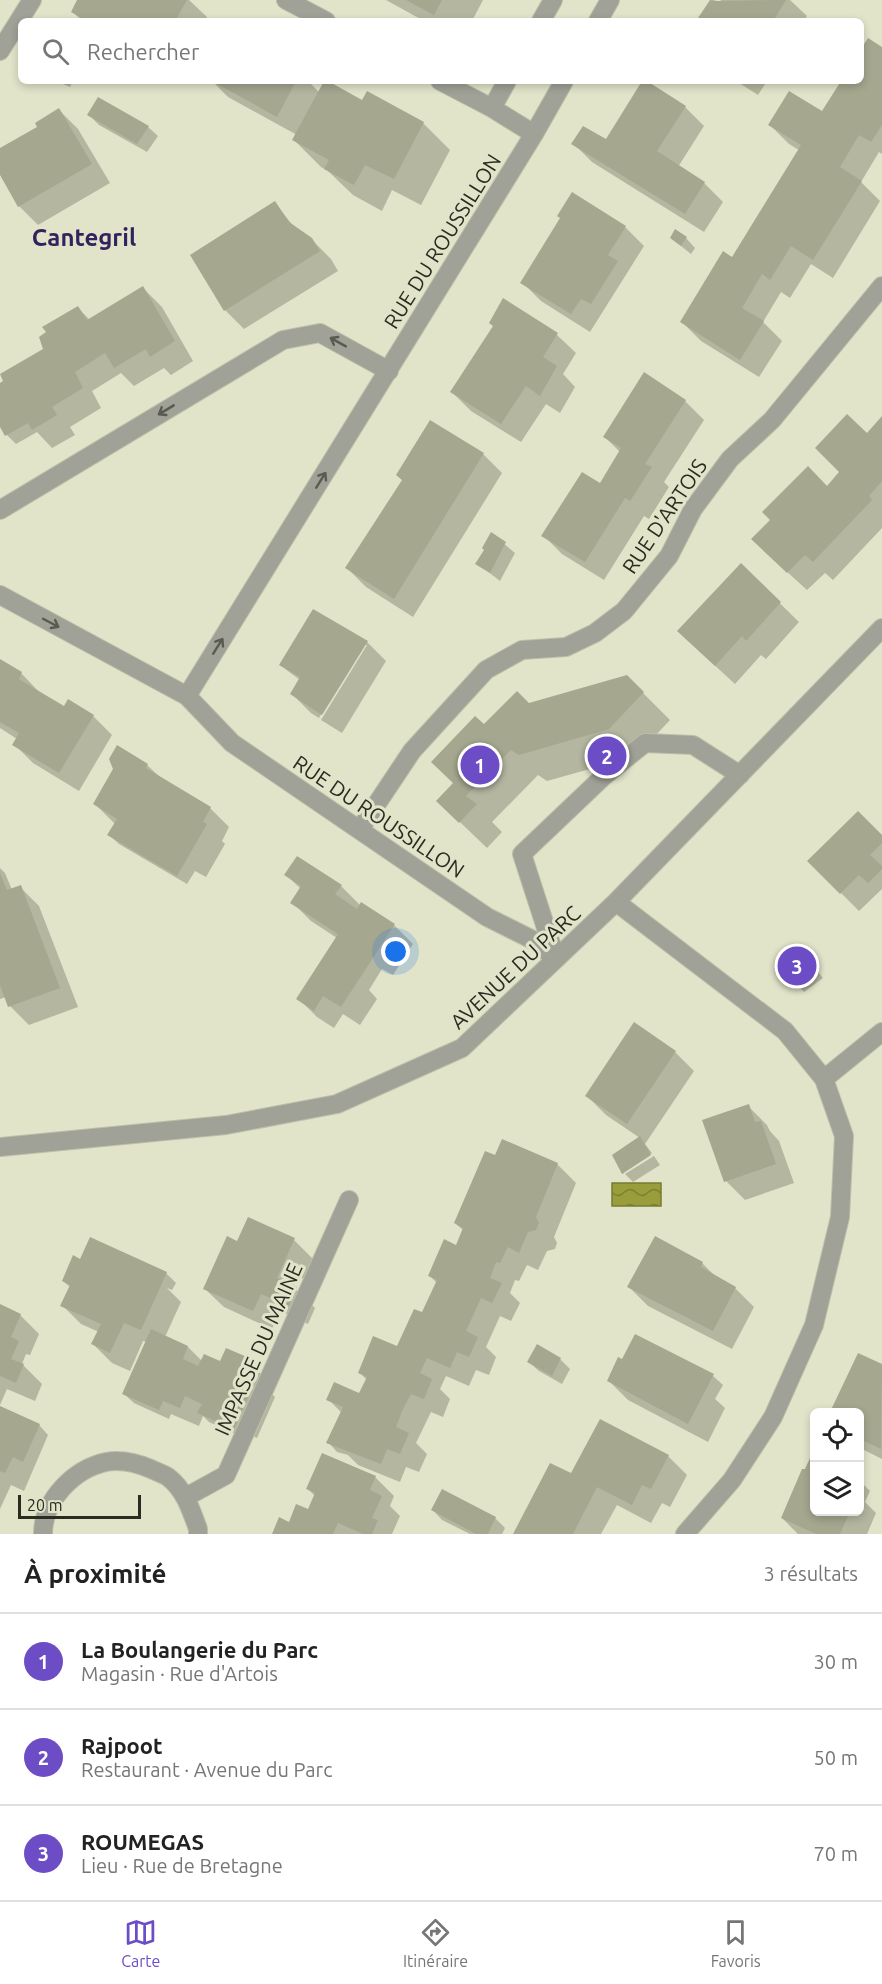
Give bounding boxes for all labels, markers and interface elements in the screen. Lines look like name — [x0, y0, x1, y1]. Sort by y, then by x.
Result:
search box — [18, 18, 864, 84]
icon: search — [39, 35, 72, 68]
text: Rechercher — [87, 39, 199, 64]
street label: RUE DU ROUSSILLON — [379, 149, 505, 333]
district label: Cantegril — [32, 224, 136, 251]
one-way arrow — [330, 336, 347, 348]
one-way arrow — [158, 405, 175, 417]
street label: RUE D'ARTOIS — [617, 454, 711, 578]
one-way arrow — [315, 472, 327, 489]
one-way arrow — [42, 618, 60, 629]
one-way arrow — [212, 638, 224, 655]
pin: 2 — [588, 734, 626, 778]
pin: 1 — [460, 742, 500, 788]
street label: RUE DU ROUSSILLON — [289, 750, 469, 882]
street label: AVENUE DU PARC — [445, 901, 585, 1033]
your location — [381, 937, 410, 966]
pin: 3 — [778, 944, 816, 988]
street label: IMPASSE DU MAINE — [209, 1259, 307, 1439]
map controls — [810, 1408, 864, 1516]
button: locate — [810, 1408, 864, 1462]
button: layers — [810, 1462, 864, 1516]
scale bar — [18, 1492, 141, 1520]
text: 20 m — [27, 1496, 63, 1514]
text: À proximité — [24, 1559, 166, 1588]
text: 3 résultats — [764, 1562, 858, 1585]
text: La Boulangerie du Parc — [81, 1637, 318, 1662]
text: 1 — [38, 1650, 49, 1673]
text: 30 m — [814, 1650, 858, 1673]
text: Magasin · Rue d'Artois — [81, 1662, 278, 1685]
text: Rajpoot — [81, 1733, 163, 1758]
text: 2 — [38, 1746, 49, 1769]
text: 50 m — [814, 1746, 858, 1769]
text: Restaurant · Avenue du Parc — [81, 1758, 332, 1781]
text: ROUMEGAS — [81, 1829, 204, 1854]
text: 3 — [38, 1842, 49, 1865]
text: 70 m — [814, 1842, 858, 1865]
text: Lieu · Rue de Bretagne — [81, 1854, 283, 1877]
tab: Carte — [121, 1916, 160, 1970]
tab: Itinéraire — [403, 1916, 468, 1970]
tab: Favoris — [711, 1916, 761, 1970]

